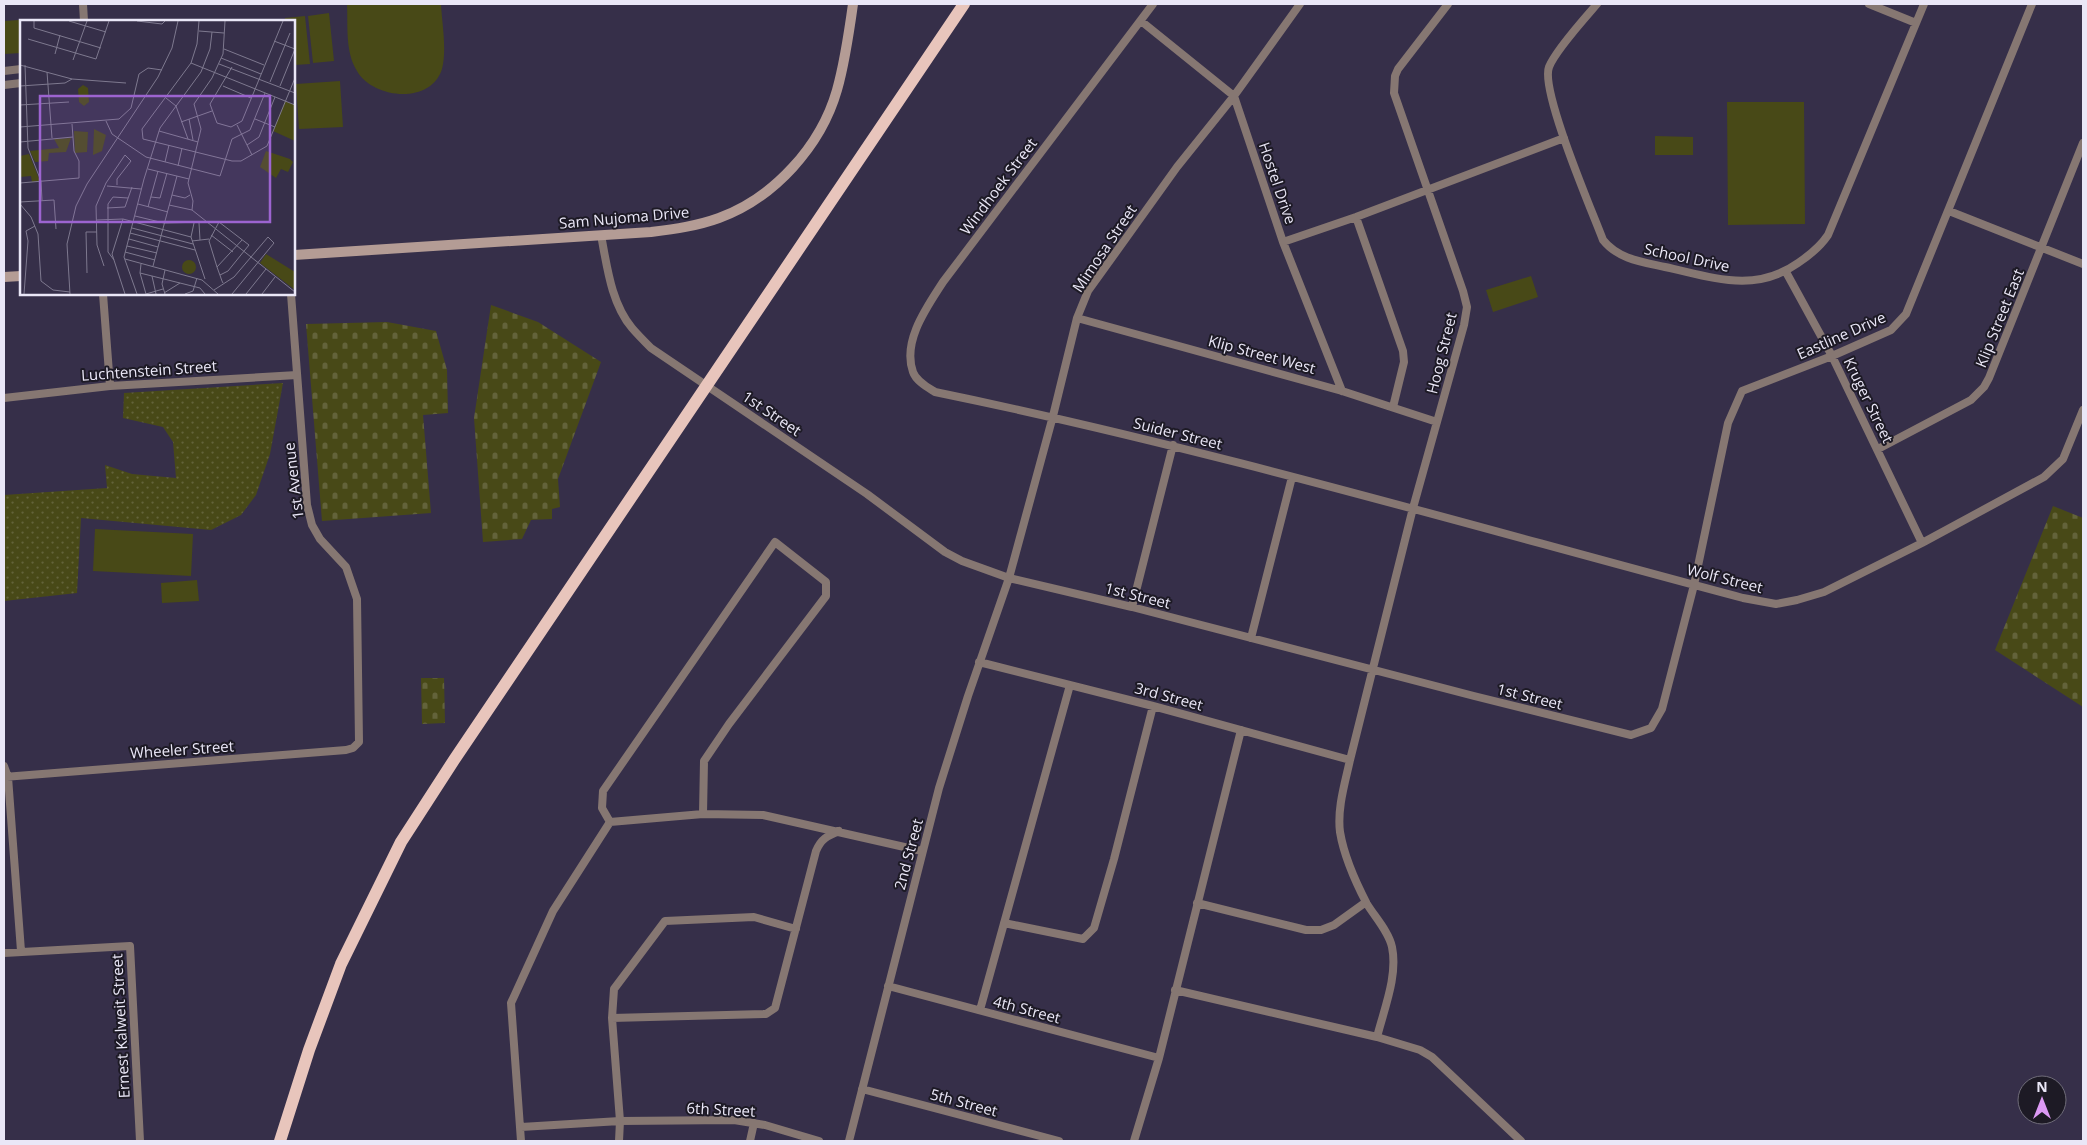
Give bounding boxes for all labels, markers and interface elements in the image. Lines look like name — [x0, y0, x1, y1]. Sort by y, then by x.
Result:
inset map — [20, 20, 295, 295]
street label: Windhoek Street — [955, 134, 1041, 238]
street label: Hostel Drive — [1255, 139, 1301, 227]
street label: Mimosa Street — [1067, 200, 1141, 296]
street label: Sam Nujoma Drive — [558, 201, 690, 233]
street label: School Drive — [1642, 238, 1732, 276]
street label: Klip Street East — [1970, 266, 2028, 370]
street label: Eastline Drive — [1794, 307, 1888, 363]
street label: Hoog Street — [1421, 310, 1461, 396]
street label: Klip Street West — [1206, 330, 1318, 378]
street label: Kruger Street — [1840, 354, 1898, 446]
street label: Luchtenstein Street — [80, 355, 218, 385]
street label: 1st Street — [739, 386, 805, 440]
street label: Suider Street — [1132, 412, 1224, 454]
street label: 1st Avenue — [278, 441, 308, 521]
street label: Wolf Street — [1685, 559, 1765, 597]
street label: 1st Street — [1103, 577, 1173, 613]
street label: 3rd Street — [1133, 677, 1205, 715]
street label: 1st Street — [1495, 678, 1565, 714]
street label: Wheeler Street — [129, 735, 235, 763]
street label: 2nd Street — [889, 816, 927, 892]
street label: Ernest Kalweit Street — [106, 953, 134, 1099]
street label: 4th Street — [991, 990, 1063, 1028]
north arrow — [2017, 1075, 2067, 1125]
text: N — [2036, 1077, 2048, 1096]
street label: 5th Street — [928, 1083, 1000, 1121]
street label: 6th Street — [686, 1097, 756, 1121]

